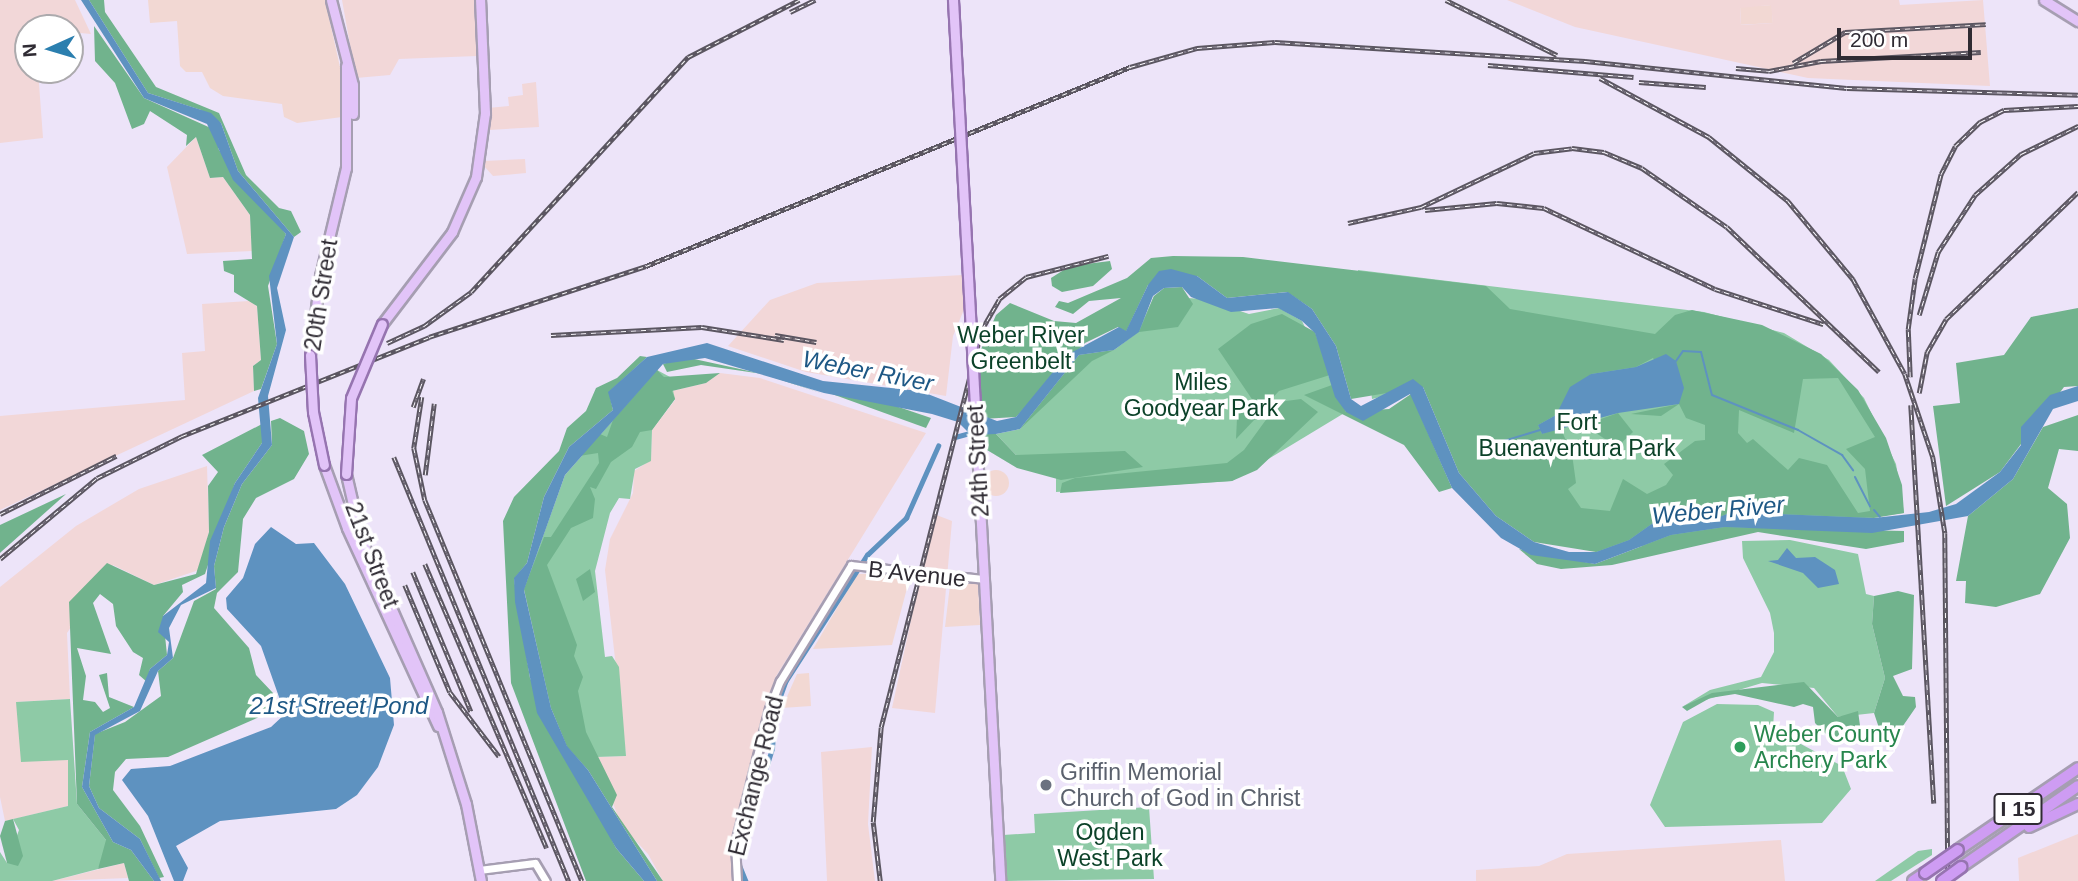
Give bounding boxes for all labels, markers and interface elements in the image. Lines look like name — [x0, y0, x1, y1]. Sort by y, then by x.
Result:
north arrow — [14, 14, 84, 84]
scale bar — [1840, 14, 1975, 58]
text: 200 m — [1850, 28, 1908, 51]
text: N — [19, 43, 41, 58]
street label: 20th Street — [299, 237, 343, 353]
park label: Weber River Greenbelt — [957, 321, 1085, 375]
water label: Weber River — [800, 344, 936, 398]
park label: Miles Goodyear Park — [1124, 368, 1278, 422]
street label: 24th Street — [961, 404, 995, 518]
park label: Fort Buenaventura Park — [1479, 408, 1675, 462]
water label: Weber River — [1651, 490, 1785, 530]
street label: 21st Street — [339, 498, 405, 612]
street label: B Avenue — [866, 555, 968, 593]
water label: 21st Street Pond — [250, 692, 428, 720]
street label: Exchange Road — [723, 693, 789, 859]
place label: Weber County Archery Park — [1754, 720, 1901, 774]
marker: Weber County Archery Park — [1732, 739, 1748, 755]
place label: Griffin Memorial Church of God in Christ — [1060, 758, 1300, 812]
marker: Griffin Memorial Church of God in Christ — [1038, 777, 1054, 793]
road number: I 15 — [1992, 792, 2044, 826]
park label: Ogden West Park — [1057, 818, 1163, 872]

